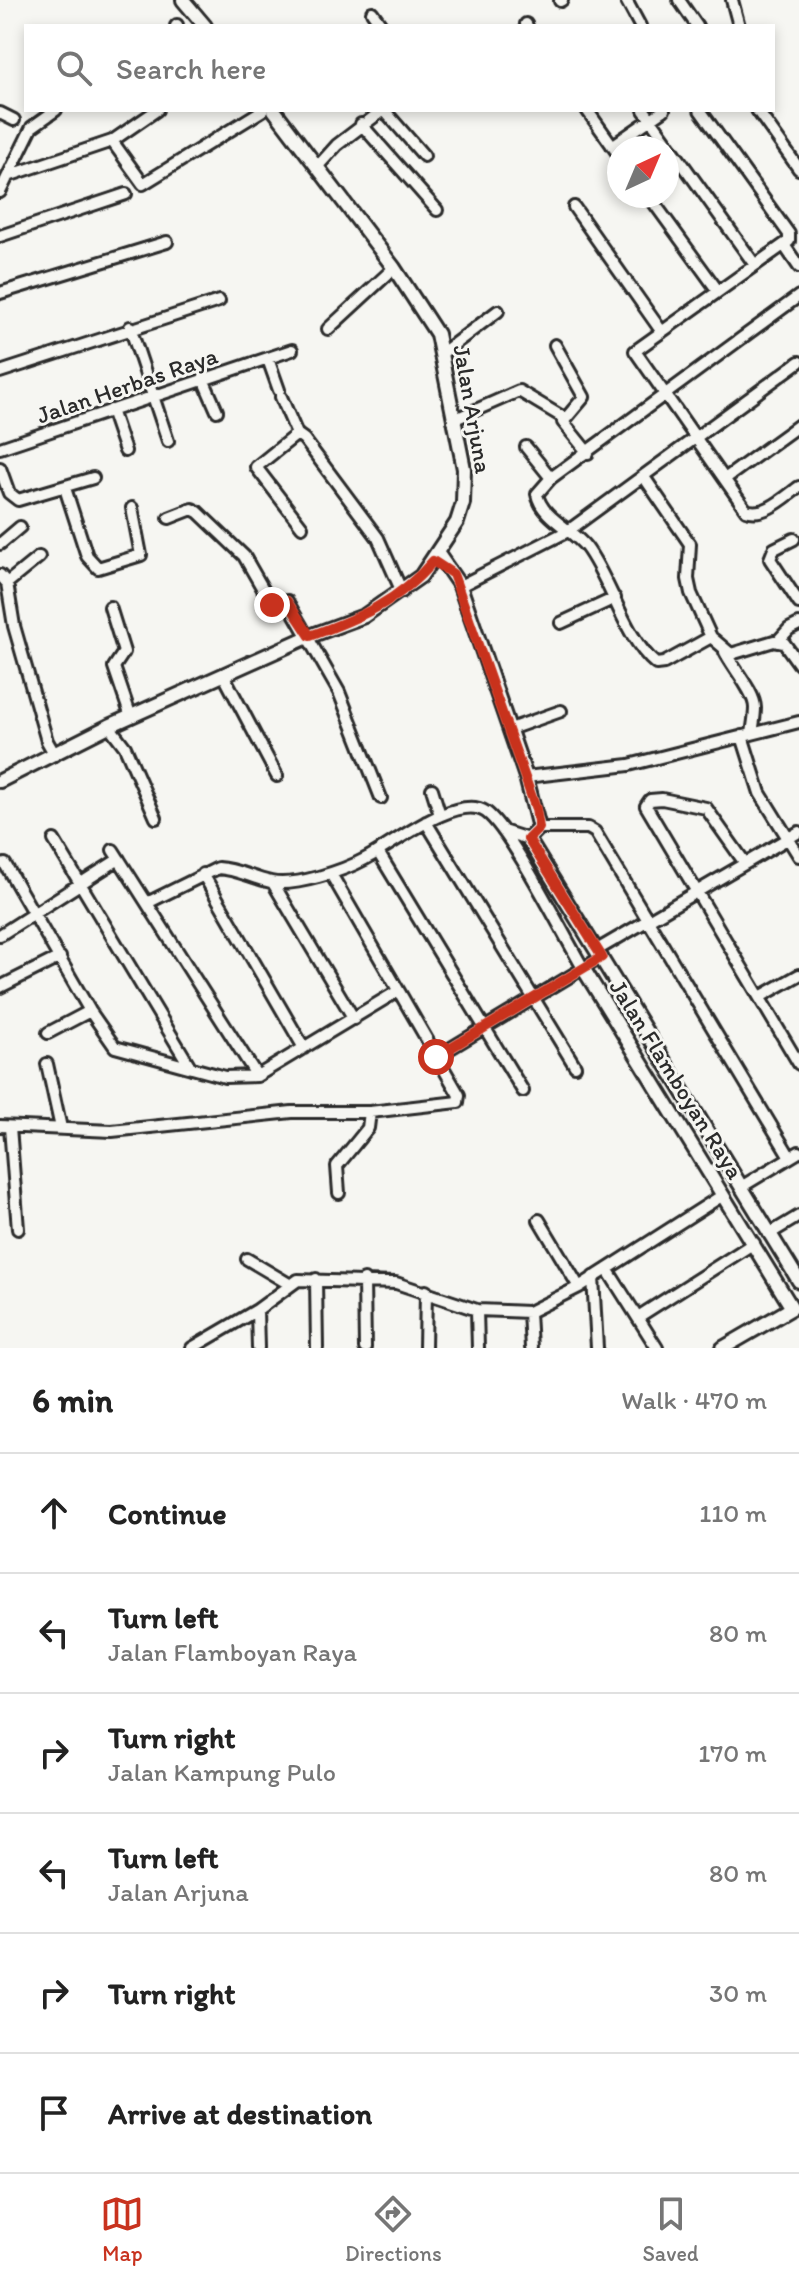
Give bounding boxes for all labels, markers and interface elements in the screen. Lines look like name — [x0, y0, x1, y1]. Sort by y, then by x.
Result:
search box — [24, 24, 775, 112]
icon: search — [52, 46, 96, 90]
text: Search here — [116, 50, 266, 87]
north arrow — [607, 136, 679, 208]
street label: Jalan Herbas Raya — [33, 340, 222, 430]
street label: Jalan Arjuna — [447, 342, 499, 476]
route end — [254, 587, 290, 623]
street label: Jalan Flamboyan Raya — [604, 974, 750, 1185]
route start — [418, 1039, 454, 1075]
text: 6 min — [32, 1380, 113, 1421]
text: Walk · 470 m — [621, 1384, 767, 1416]
icon: ahead — [32, 1491, 76, 1535]
text: Continue — [108, 1495, 227, 1532]
text: 110 m — [699, 1497, 767, 1529]
text: Turn left — [108, 1599, 219, 1636]
icon: left — [32, 1611, 76, 1655]
text: 80 m — [709, 1617, 767, 1649]
text: Jalan Flamboyan Raya — [108, 1636, 357, 1668]
text: Turn right — [108, 1719, 236, 1756]
icon: right — [32, 1731, 76, 1775]
text: 170 m — [698, 1737, 767, 1769]
text: Jalan Kampung Pulo — [108, 1756, 336, 1788]
text: Turn left — [108, 1839, 219, 1876]
icon: left — [32, 1851, 76, 1895]
text: 80 m — [709, 1857, 767, 1889]
text: Jalan Arjuna — [108, 1876, 249, 1908]
icon: right — [32, 1971, 76, 2015]
text: Turn right — [108, 1975, 236, 2012]
text: 30 m — [709, 1977, 767, 2009]
icon: arrive — [32, 2091, 76, 2135]
text: Arrive at destination — [108, 2095, 372, 2132]
tab: Map — [100, 2192, 144, 2267]
tab: Directions — [345, 2192, 442, 2267]
tab: Saved — [642, 2192, 699, 2267]

